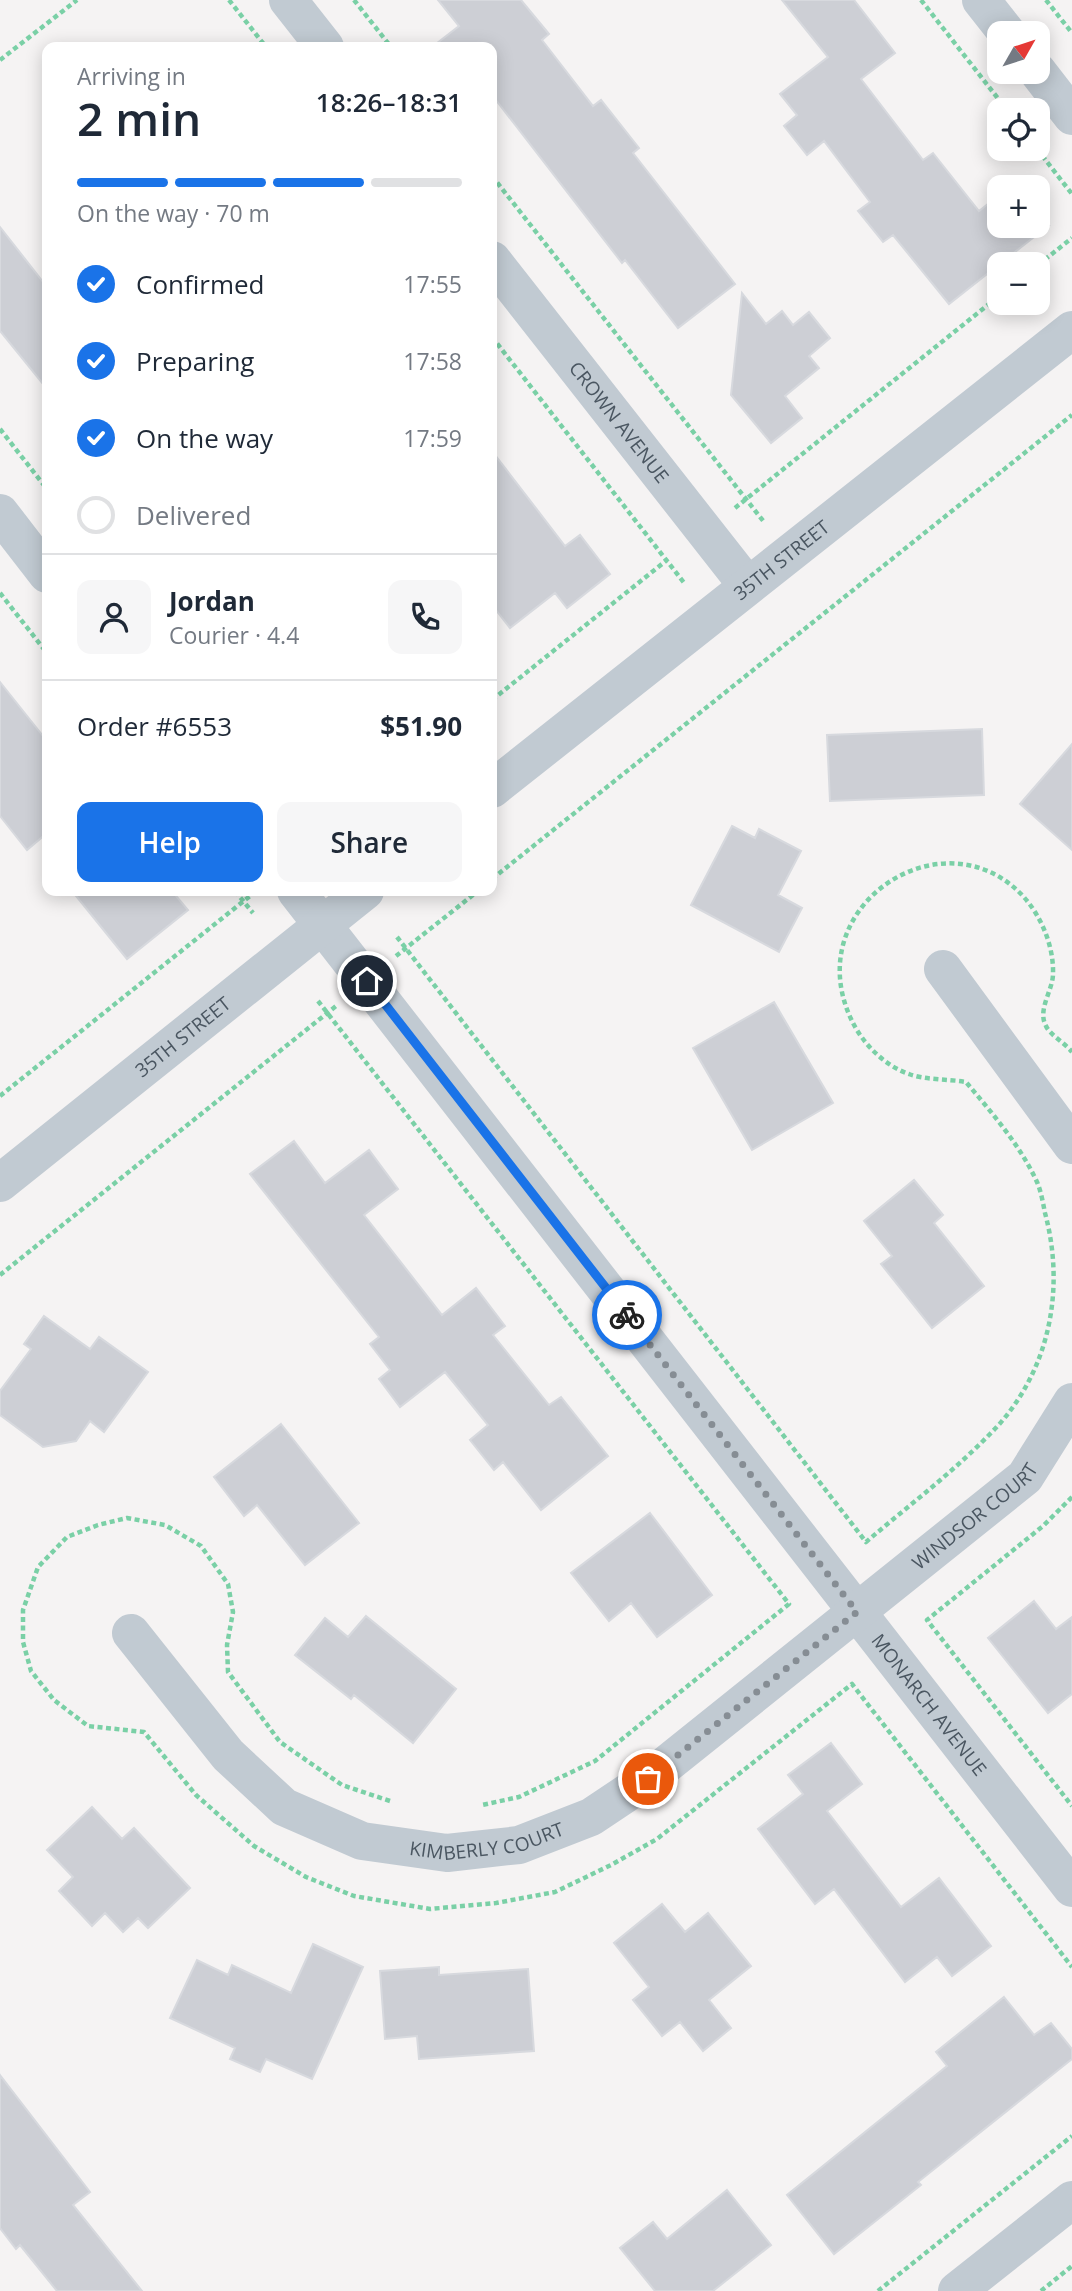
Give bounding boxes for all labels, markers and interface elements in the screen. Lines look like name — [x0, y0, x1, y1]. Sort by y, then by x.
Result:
north arrow — [987, 21, 1050, 84]
map controls — [987, 21, 1050, 315]
text: Arriving in — [77, 60, 186, 92]
text: 18:26–18:31 — [316, 84, 462, 120]
text: 2 min — [77, 87, 201, 149]
button: locate — [987, 98, 1050, 161]
button: + — [987, 175, 1050, 238]
text: On the way · 70 m — [77, 197, 270, 229]
button: − — [987, 252, 1050, 315]
icon: check — [77, 265, 115, 303]
text: Confirmed — [136, 266, 264, 302]
text: 17:55 — [403, 268, 462, 300]
icon: check — [77, 342, 115, 380]
text: Preparing — [136, 343, 254, 379]
text: 17:58 — [403, 345, 462, 377]
street label: CROWN AVENUE — [563, 356, 675, 488]
icon: check — [77, 419, 115, 457]
text: On the way — [136, 420, 273, 456]
text: 17:59 — [403, 422, 462, 454]
text: Delivered — [136, 497, 251, 533]
street label: 35TH STREET — [728, 514, 835, 606]
button: person — [77, 580, 151, 654]
button: phone — [388, 580, 462, 654]
text: Jordan — [169, 583, 255, 619]
text: Courier · 4.4 — [169, 619, 299, 651]
text: Order #6553 — [77, 708, 232, 744]
text: $51.90 — [380, 708, 462, 744]
button: Help — [77, 802, 263, 882]
button: Share — [277, 802, 462, 882]
pin — [337, 951, 397, 1011]
icon: home — [348, 962, 386, 1000]
street label: 35TH STREET — [130, 990, 236, 1083]
courier — [592, 1280, 662, 1350]
icon: bike — [608, 1296, 646, 1334]
street label: WINDSOR COURT — [907, 1457, 1044, 1575]
street label: MONARCH AVENUE — [866, 1628, 993, 1781]
pin — [618, 1749, 678, 1809]
icon: bag — [629, 1760, 667, 1798]
street label: KIMBERLY COURT — [408, 1816, 568, 1866]

